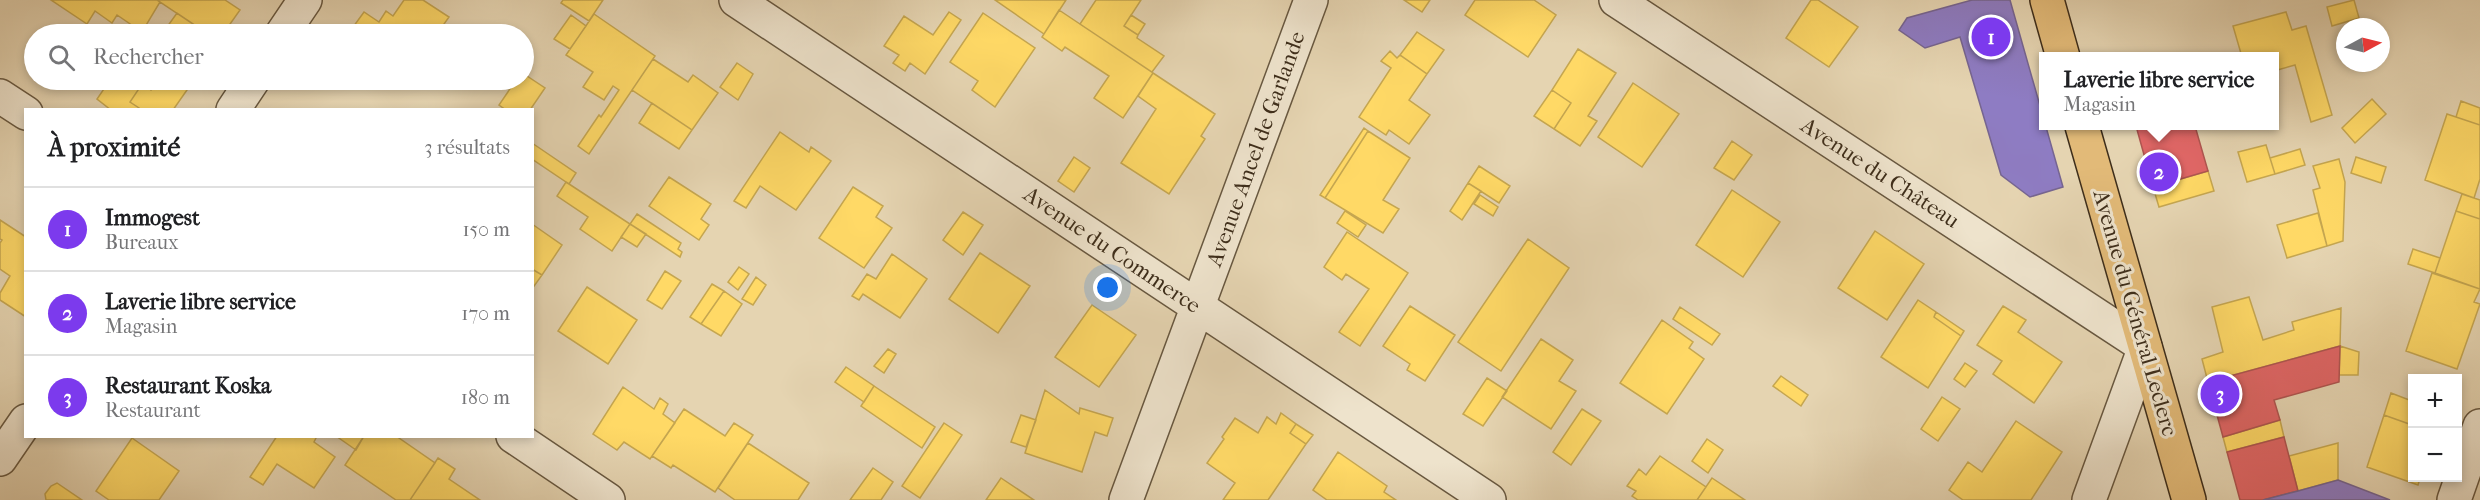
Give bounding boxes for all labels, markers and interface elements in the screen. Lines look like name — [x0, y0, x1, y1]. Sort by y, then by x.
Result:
pin: 1 — [1972, 15, 2010, 60]
north arrow — [2336, 18, 2390, 72]
search box — [24, 24, 534, 90]
street label: Avenue Ancel de Garlande — [1201, 28, 1311, 271]
icon: search — [45, 41, 78, 74]
text: Rechercher — [93, 44, 204, 70]
popup — [2039, 52, 2279, 130]
text: Laverie libre service — [2064, 67, 2254, 93]
text: Magasin — [2064, 93, 2136, 116]
street label: Avenue du Château — [1795, 112, 1964, 234]
text: À proximité — [48, 132, 180, 163]
text: 3 résultats — [424, 136, 510, 159]
pin: 2 — [2140, 150, 2178, 195]
street label: Avenue du Commerce — [1018, 181, 1206, 319]
street label: Avenue du Général Leclerc — [2087, 186, 2183, 439]
text: Immogest — [105, 205, 200, 231]
text: 1 — [64, 218, 71, 241]
text: 150 m — [462, 218, 510, 241]
text: Bureaux — [105, 231, 179, 254]
your location — [1093, 273, 1122, 302]
text: Laverie libre service — [105, 289, 296, 315]
text: 2 — [62, 302, 73, 325]
text: 170 m — [461, 302, 510, 325]
text: Magasin — [105, 315, 177, 338]
pin: 3 — [2200, 372, 2240, 416]
text: Restaurant Koska — [105, 373, 271, 399]
map controls — [2408, 374, 2462, 482]
button: + — [2408, 374, 2462, 428]
text: 3 — [63, 386, 72, 409]
text: 180 m — [461, 386, 510, 409]
text: Restaurant — [105, 399, 201, 422]
button: − — [2408, 428, 2462, 482]

